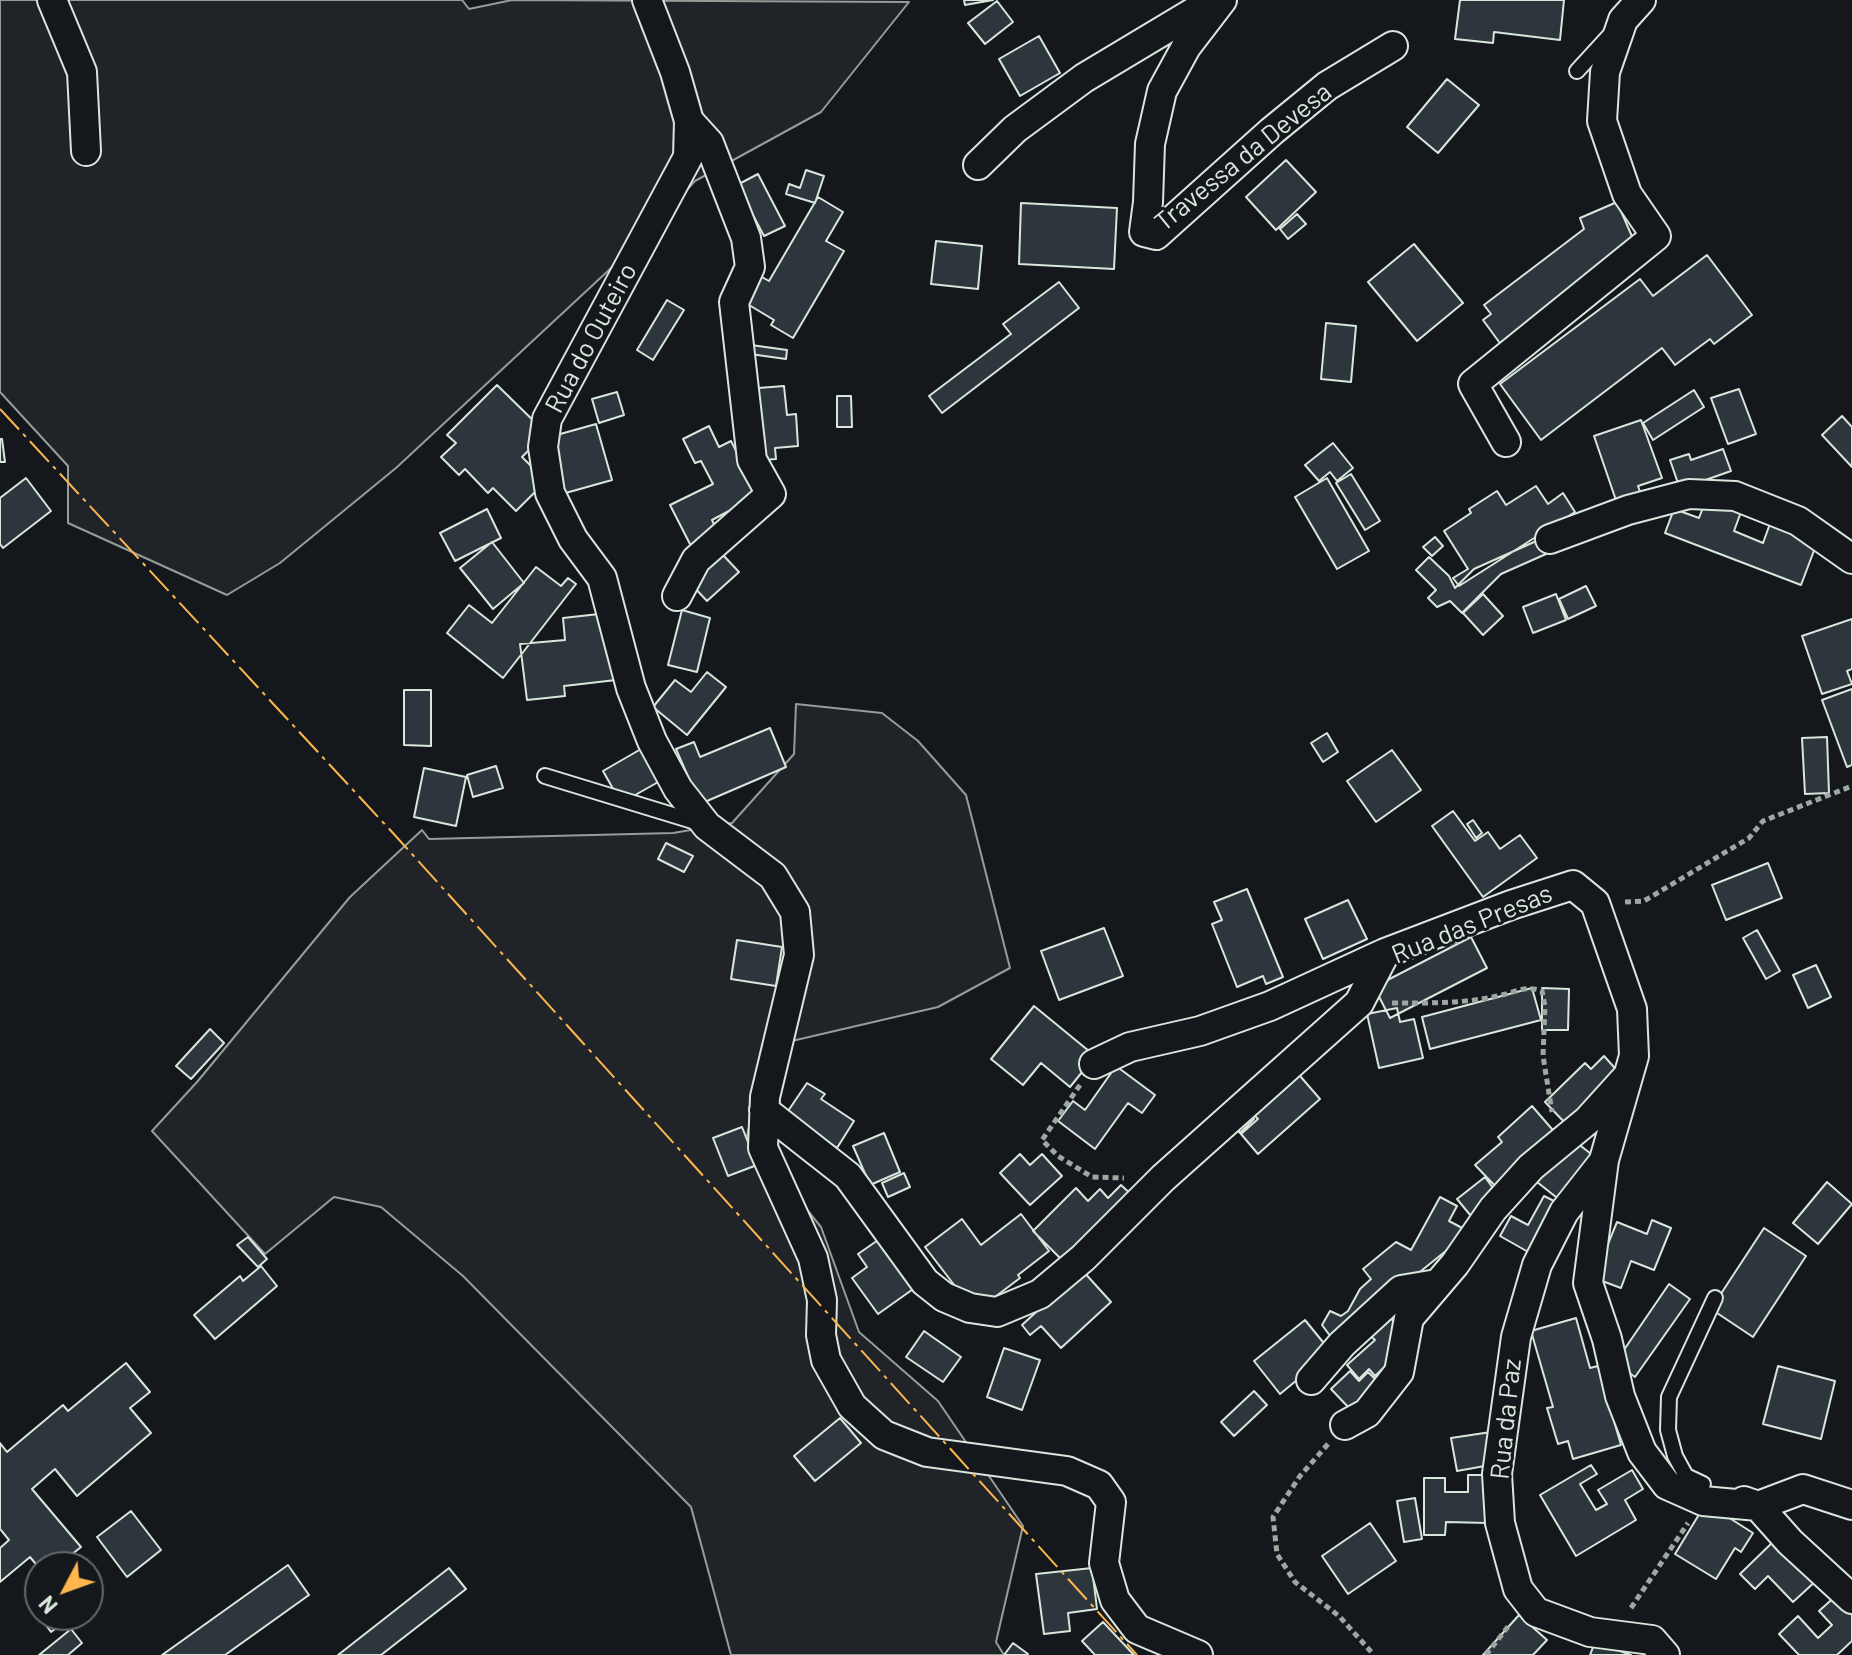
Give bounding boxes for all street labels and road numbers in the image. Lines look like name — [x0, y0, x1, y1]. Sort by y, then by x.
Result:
street label: Travessa da Devesa — [1148, 76, 1338, 238]
street label: Rua do Outeiro — [538, 258, 644, 418]
street label: Rua das Presas — [1387, 878, 1557, 970]
street label: Rua da Paz — [1484, 1357, 1528, 1481]

